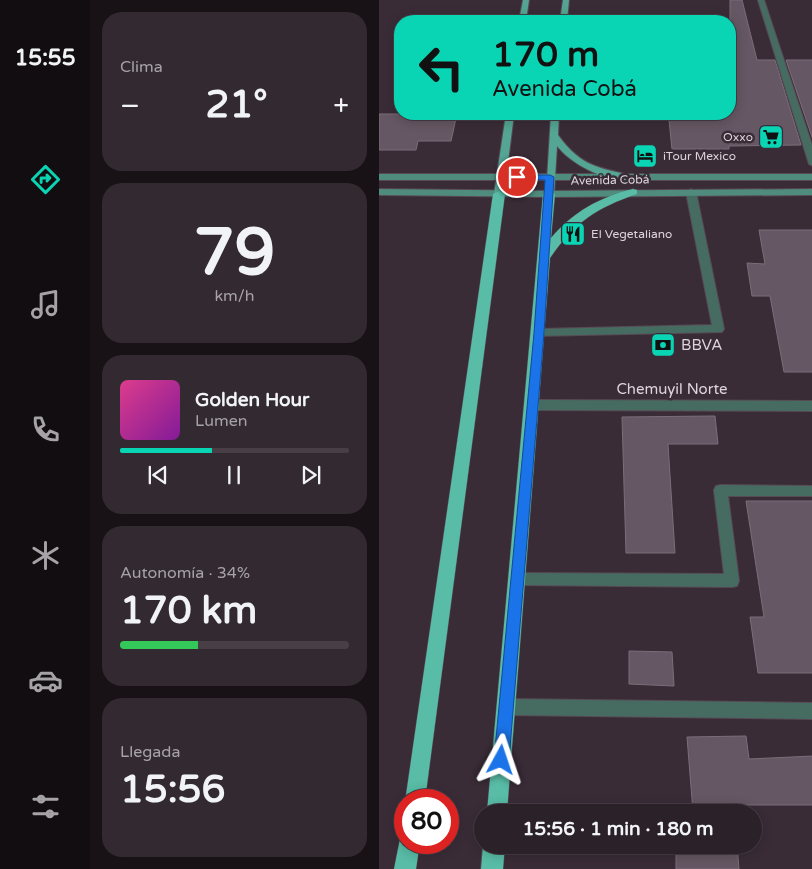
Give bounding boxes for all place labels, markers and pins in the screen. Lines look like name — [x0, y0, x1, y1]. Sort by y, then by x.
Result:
supermarket icon: Oxxo — [758, 124, 784, 150]
place label: Oxxo — [723, 130, 753, 144]
hotel icon: iTour Mexico — [632, 143, 658, 169]
place label: iTour Mexico — [663, 149, 736, 163]
pin — [496, 156, 538, 198]
restaurant icon: El Vegetaliano — [560, 221, 586, 247]
place label: El Vegetaliano — [591, 227, 672, 241]
bank icon: BBVA — [650, 332, 676, 358]
place label: BBVA — [681, 336, 723, 354]

